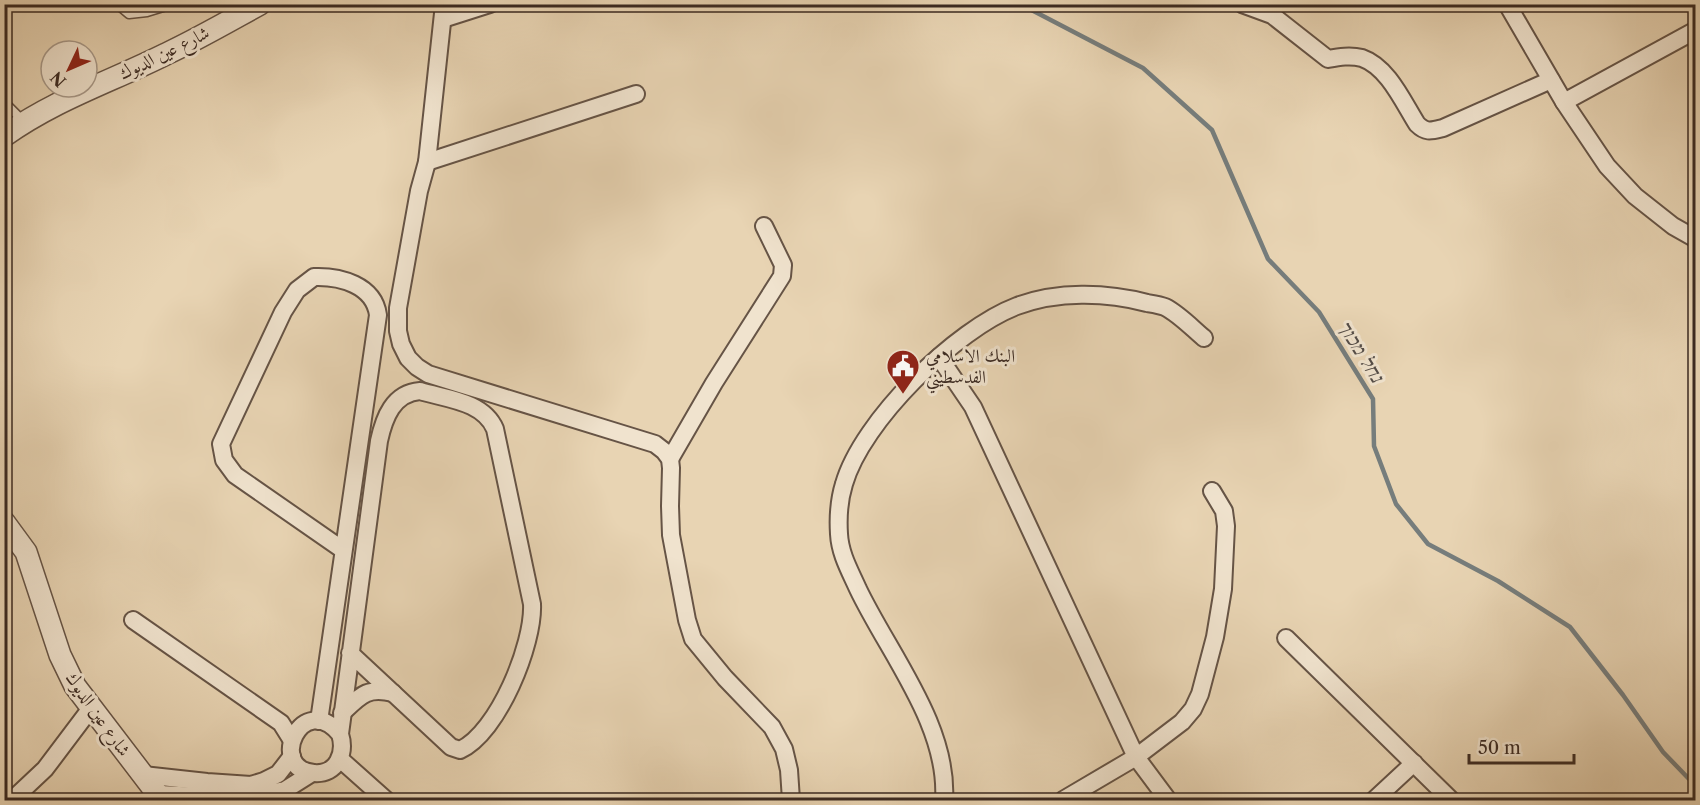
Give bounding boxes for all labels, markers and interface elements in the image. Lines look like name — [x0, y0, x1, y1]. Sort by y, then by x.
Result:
street label: شارع عين الديوك — [115, 22, 215, 88]
north arrow — [39, 39, 99, 99]
text: N — [46, 67, 70, 91]
water label: נחל מכוך — [1333, 316, 1390, 387]
place label: البنك الاسلامي الفدسطيني — [926, 345, 1015, 394]
public building icon: البنك الاسلامي الفدسطيني — [885, 348, 921, 395]
street label: شارع عين الديوك — [58, 667, 135, 763]
scale bar — [1469, 727, 1574, 765]
text: 50 m — [1478, 737, 1521, 759]

